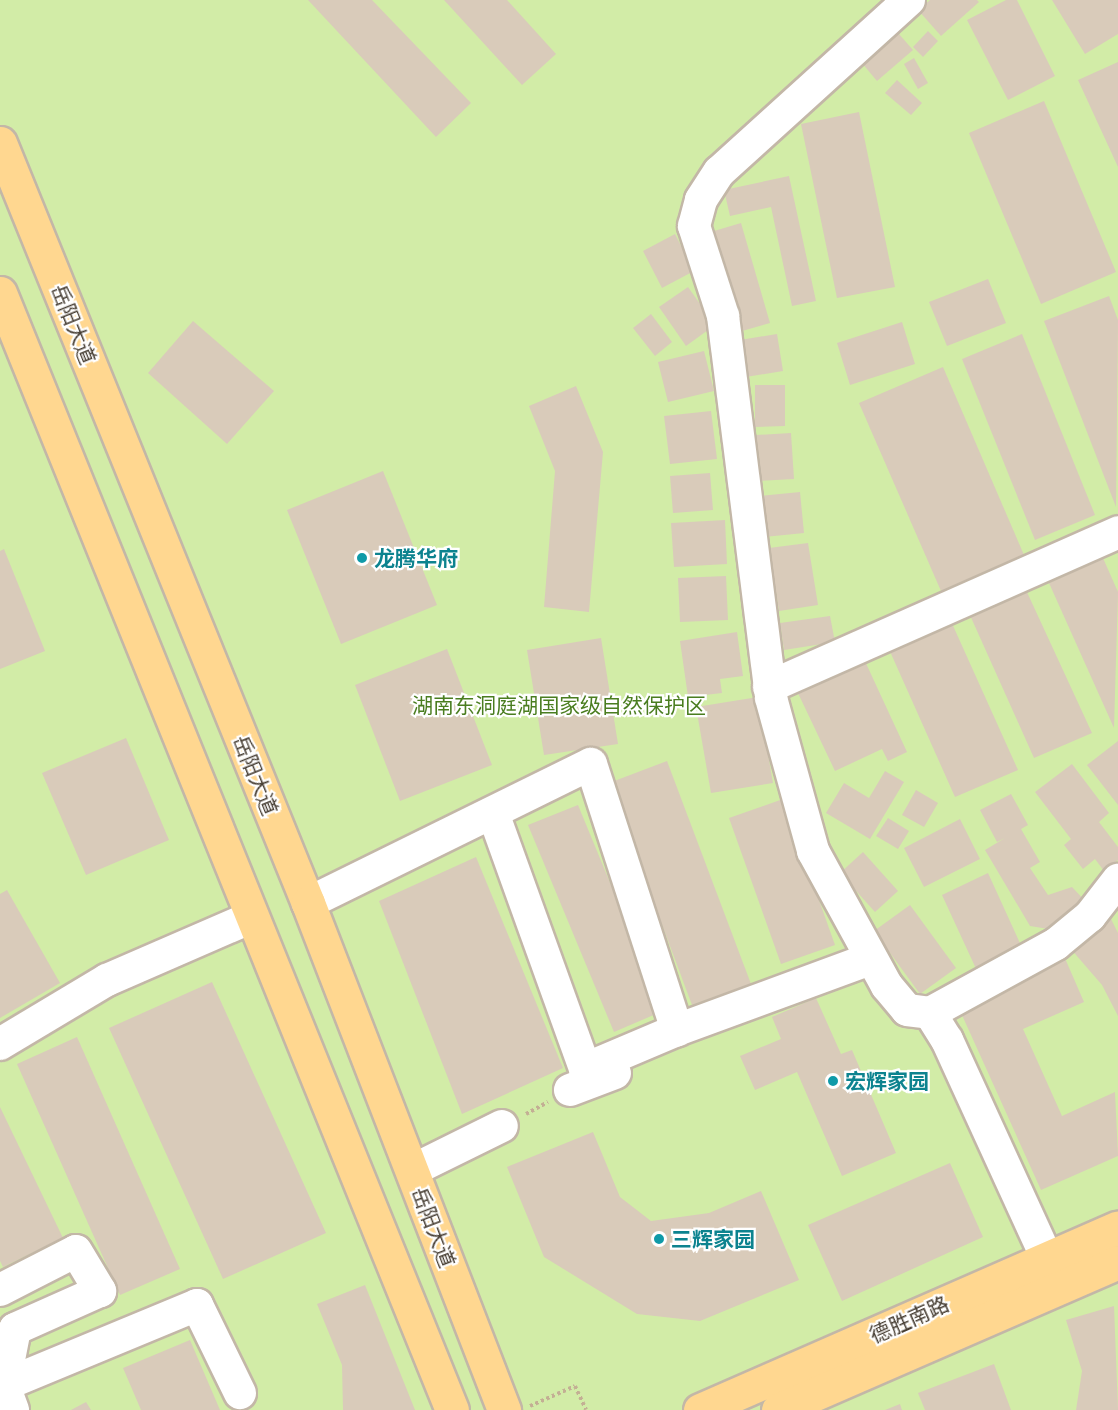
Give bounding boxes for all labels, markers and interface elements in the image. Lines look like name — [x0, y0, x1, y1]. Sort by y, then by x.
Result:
street label: 岳阳大道 — [47, 280, 101, 368]
place label: 龙腾华府 — [374, 545, 458, 571]
marker: 龙腾华府 — [355, 551, 369, 565]
park label: 湖南东洞庭湖国家级自然保护区 — [412, 692, 706, 718]
street label: 岳阳大道 — [229, 731, 283, 819]
place label: 宏辉家园 — [845, 1068, 929, 1094]
marker: 宏辉家园 — [826, 1074, 840, 1088]
street label: 岳阳大道 — [407, 1183, 461, 1271]
place label: 三辉家园 — [671, 1226, 755, 1252]
marker: 三辉家园 — [652, 1232, 666, 1246]
street label: 德胜南路 — [866, 1290, 952, 1348]

